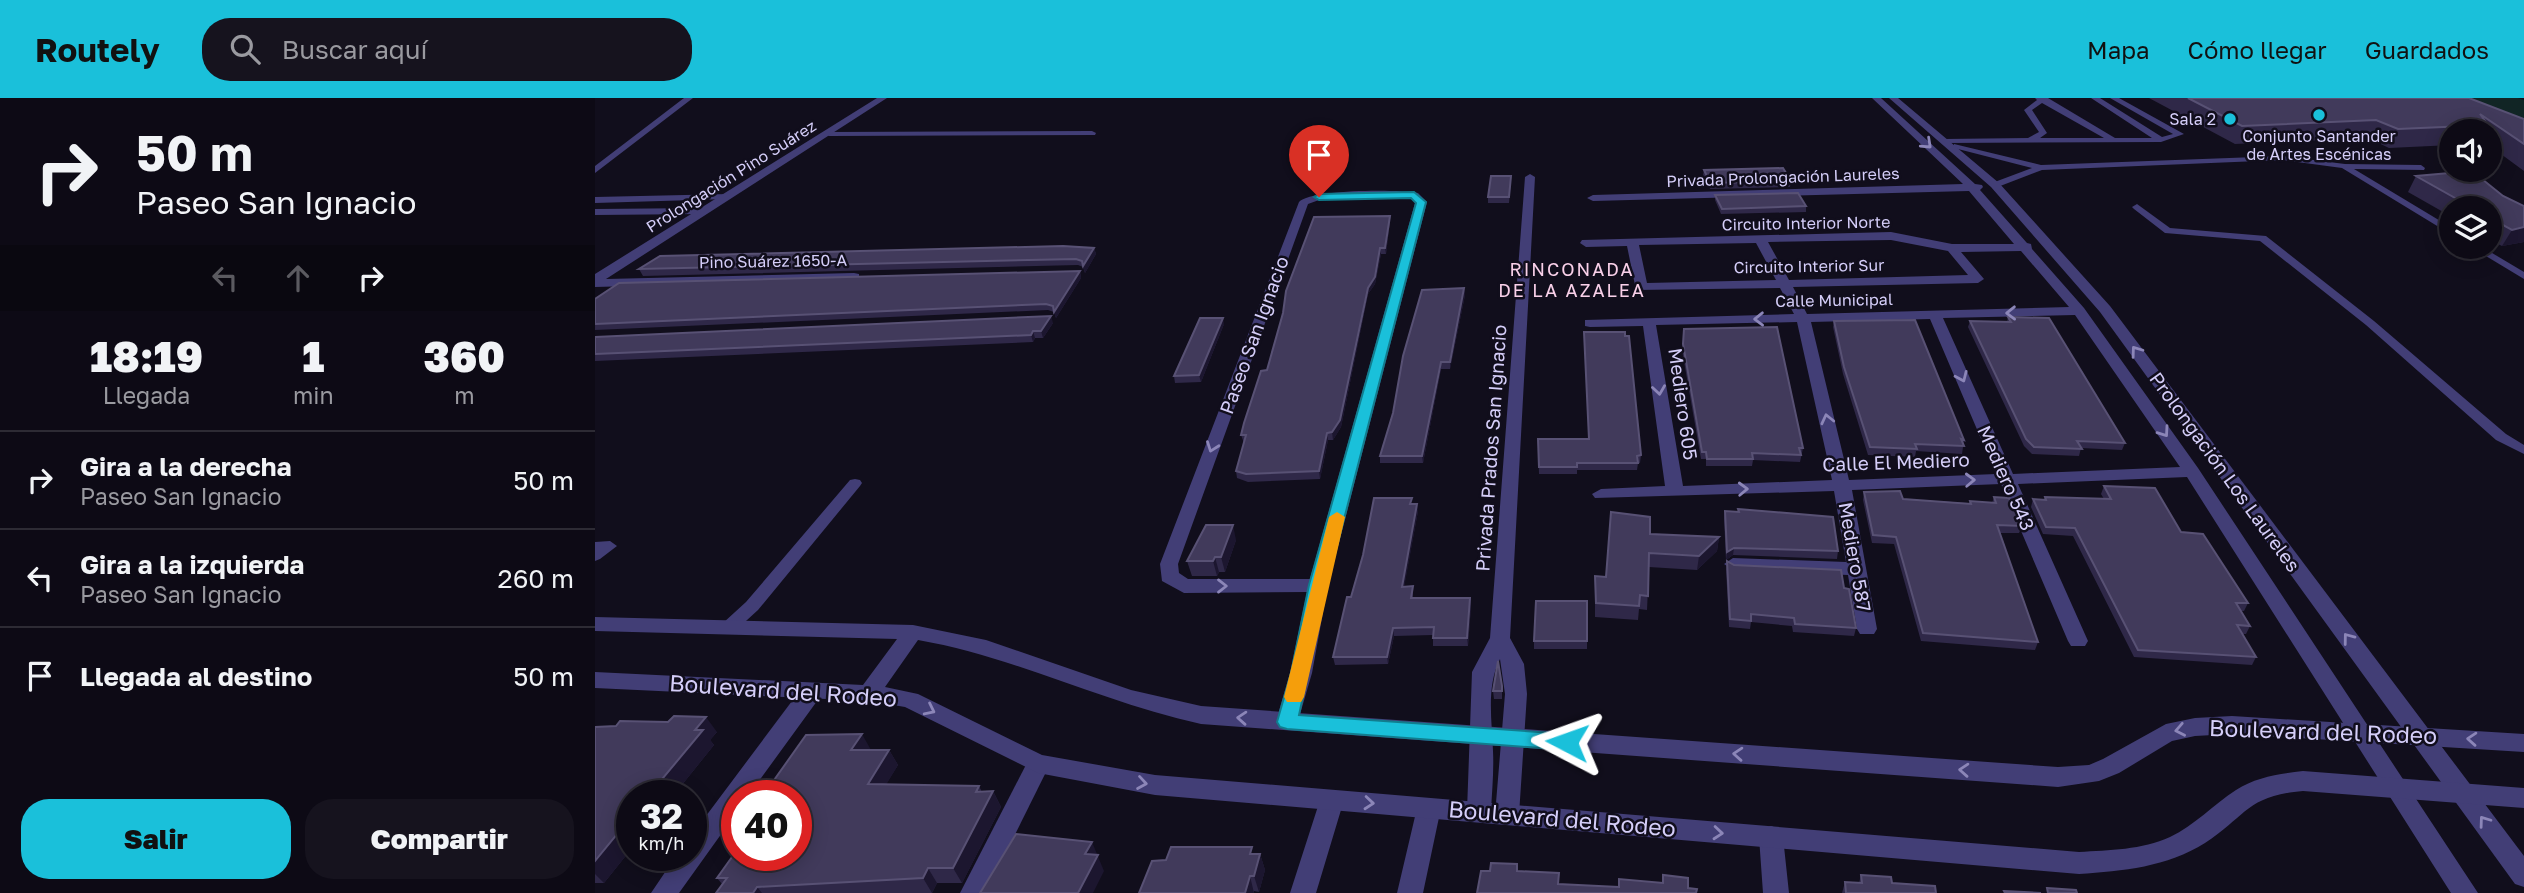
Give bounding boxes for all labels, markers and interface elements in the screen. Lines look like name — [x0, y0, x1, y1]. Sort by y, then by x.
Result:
search box — [202, 18, 692, 81]
text: Routely — [35, 30, 160, 69]
icon: search — [226, 30, 264, 68]
text: Buscar aquí — [282, 34, 428, 65]
text: Mapa — [2087, 35, 2150, 64]
text: Cómo llegar — [2188, 35, 2327, 64]
text: Guardados — [2365, 35, 2489, 64]
marker: Conjunto Santander de Artes Escénicas — [2311, 107, 2327, 123]
place label: Sala 2 — [2169, 109, 2216, 129]
marker: Sala 2 — [2222, 111, 2238, 127]
street label: Prolongación Pino Suárez — [642, 115, 820, 237]
map controls — [2439, 119, 2502, 259]
button: sound — [2439, 119, 2502, 182]
text: 50 m — [136, 123, 253, 182]
pin — [1289, 125, 1349, 197]
icon: right — [21, 126, 112, 217]
place label: Conjunto Santander de Artes Escénicas — [2242, 126, 2396, 164]
icon: arrive — [1300, 136, 1338, 174]
one-way arrow — [1919, 136, 1932, 149]
street label: Privada Prolongación Laureles — [1666, 163, 1900, 191]
text: Paseo San Ignacio — [136, 183, 416, 221]
button: layers — [2439, 196, 2502, 259]
street label: Circuito Interior Norte — [1721, 212, 1891, 234]
street label: Pino Suárez 1650-A — [699, 250, 848, 272]
street label: Paseo San Ignacio — [1214, 253, 1293, 417]
street label: Circuito Interior Sur — [1733, 255, 1885, 277]
district label: RINCONADA DE LA AZALEA — [1498, 258, 1646, 301]
icon: left — [206, 259, 244, 297]
icon: ahead — [279, 259, 317, 297]
icon: right — [352, 259, 390, 297]
street label: Calle Municipal — [1775, 289, 1893, 311]
one-way arrow — [2005, 305, 2016, 320]
one-way arrow — [1753, 311, 1764, 327]
street label: Privada Prados San Ignacio — [1470, 324, 1511, 572]
text: 18:19 — [90, 331, 203, 381]
text: 1 — [302, 331, 324, 381]
text: 360 — [424, 331, 505, 381]
street label: Mediero 605 — [1664, 346, 1703, 461]
one-way arrow — [2132, 346, 2144, 358]
street label: Prolongación Los Laureles — [2145, 367, 2306, 576]
one-way arrow — [1954, 370, 1968, 382]
text: Llegada — [103, 381, 190, 409]
text: min — [293, 381, 334, 409]
text: m — [454, 381, 474, 409]
one-way arrow — [1652, 384, 1667, 395]
one-way arrow — [1820, 413, 1835, 425]
street label: Mediero 543 — [1973, 422, 2040, 534]
one-way arrow — [2156, 425, 2169, 438]
one-way arrow — [1206, 441, 1220, 453]
street label: Calle El Mediero — [1822, 447, 1970, 476]
text: Gira a la derecha — [80, 451, 292, 482]
icon: right — [21, 461, 59, 499]
text: 50 m — [513, 465, 574, 496]
one-way arrow — [1965, 473, 1976, 488]
one-way arrow — [1738, 481, 1749, 497]
text: Paseo San Ignacio — [80, 482, 282, 510]
street label: Mediero 587 — [1835, 500, 1876, 614]
text: Gira a la izquierda — [80, 549, 304, 580]
icon: left — [21, 559, 59, 597]
text: 260 m — [498, 563, 574, 594]
one-way arrow — [1217, 578, 1228, 593]
text: Paseo San Ignacio — [80, 580, 282, 608]
one-way arrow — [2343, 633, 2356, 646]
icon: arrive — [21, 657, 59, 695]
text: Llegada al destino — [80, 661, 312, 692]
text: 50 m — [513, 661, 574, 692]
street label: Boulevard del Rodeo — [668, 668, 898, 712]
one-way arrow — [923, 701, 935, 715]
position arrow — [1530, 705, 1604, 779]
one-way arrow — [1236, 711, 1247, 726]
street label: Boulevard del Rodeo — [2209, 713, 2437, 749]
one-way arrow — [2174, 721, 2186, 736]
one-way arrow — [2466, 732, 2477, 747]
one-way arrow — [1732, 747, 1743, 762]
one-way arrow — [1959, 763, 1970, 778]
one-way arrow — [1137, 775, 1148, 790]
speed limit sign: 40 — [721, 780, 812, 871]
street label: Boulevard del Rodeo — [1447, 794, 1677, 842]
text: 32 — [640, 795, 683, 837]
one-way arrow — [1364, 795, 1375, 810]
button: Salir — [21, 799, 291, 879]
button: Compartir — [305, 799, 574, 879]
one-way arrow — [2479, 816, 2492, 829]
one-way arrow — [1713, 825, 1724, 840]
text: km/h — [639, 832, 684, 854]

